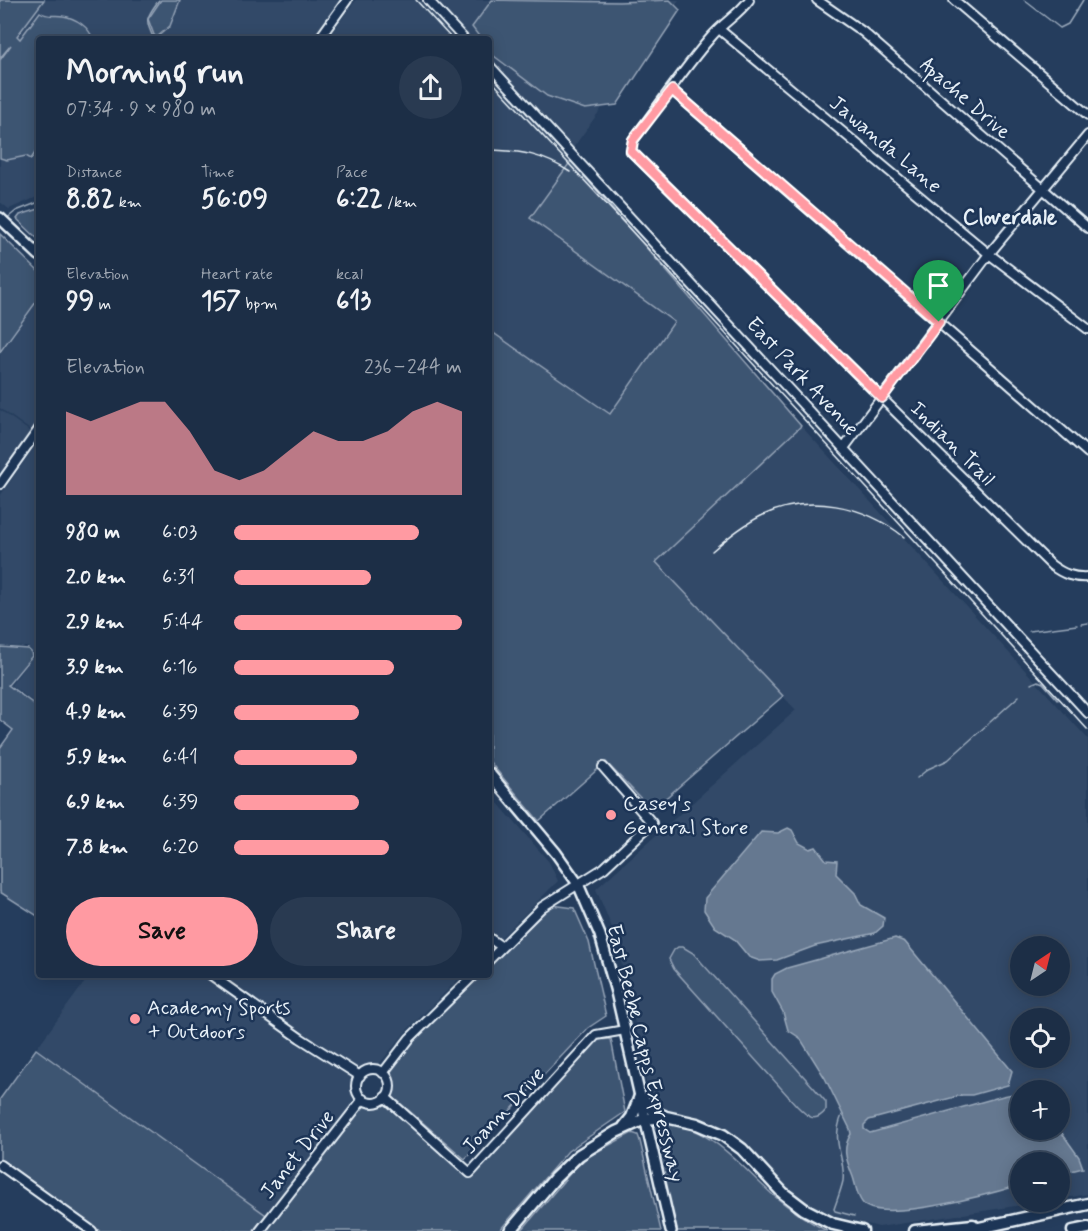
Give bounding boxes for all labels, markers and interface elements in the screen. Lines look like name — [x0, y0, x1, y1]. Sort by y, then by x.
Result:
text: Morning run — [66, 51, 244, 95]
street label: Apache Drive — [913, 51, 1017, 147]
button: share — [399, 56, 462, 119]
street label: Jawanda Lane — [823, 89, 948, 200]
text: 07:34 · 9 × 980 m — [66, 96, 216, 123]
text: Distance — [66, 162, 122, 183]
text: Time — [201, 162, 235, 183]
text: Pace — [336, 162, 368, 183]
text: 8.82 — [66, 183, 114, 217]
text: 56:09 — [201, 183, 268, 217]
text: 6:22 — [336, 183, 383, 217]
text: km — [114, 192, 142, 213]
text: /km — [383, 192, 417, 213]
district label: Cloverdale — [963, 204, 1058, 232]
pin — [913, 260, 964, 322]
text: Elevation — [66, 264, 129, 285]
text: Heart rate — [201, 264, 273, 285]
text: kcal — [336, 264, 363, 285]
icon: arrive — [922, 269, 955, 302]
text: 99 — [66, 285, 94, 319]
text: 157 — [201, 285, 241, 319]
text: 613 — [336, 285, 371, 319]
text: m — [94, 294, 111, 315]
text: bpm — [241, 294, 278, 315]
street label: East Park Avenue — [740, 311, 865, 442]
text: Elevation — [66, 354, 145, 381]
text: 236–244 m — [364, 354, 462, 381]
street label: Indian Trail — [904, 395, 1001, 492]
text: 980 m — [66, 519, 120, 546]
text: 6:03 — [162, 519, 197, 546]
text: 2.0 km — [66, 564, 126, 591]
text: 6:31 — [162, 564, 195, 591]
text: 2.9 km — [66, 609, 124, 636]
text: 5:44 — [162, 609, 203, 636]
text: 3.9 km — [66, 654, 124, 681]
text: 6:16 — [162, 654, 198, 681]
text: 4.9 km — [66, 699, 126, 726]
text: 6:39 — [162, 699, 199, 726]
text: 5.9 km — [66, 744, 127, 771]
text: 6:41 — [162, 744, 198, 771]
text: 6.9 km — [66, 789, 125, 816]
text: 6:39 — [162, 789, 199, 816]
place label: Casey's General Store — [623, 790, 748, 842]
marker: Casey's General Store — [604, 808, 618, 822]
text: 7.8 km — [66, 834, 128, 861]
text: 6:20 — [162, 834, 199, 861]
button: Save — [66, 897, 258, 966]
button: Share — [270, 897, 462, 966]
street label: East Beebe Capps Expressway — [599, 921, 691, 1185]
north arrow — [1010, 936, 1070, 996]
map controls — [1010, 936, 1070, 1212]
place label: Academy Sports + Outdoors — [147, 994, 291, 1046]
button: locate — [1010, 1008, 1070, 1068]
marker: Academy Sports + Outdoors — [128, 1012, 142, 1026]
street label: Joann Drive — [456, 1061, 551, 1160]
button: + — [1010, 1080, 1070, 1140]
street label: Janet Drive — [254, 1104, 341, 1205]
button: − — [1010, 1152, 1070, 1212]

